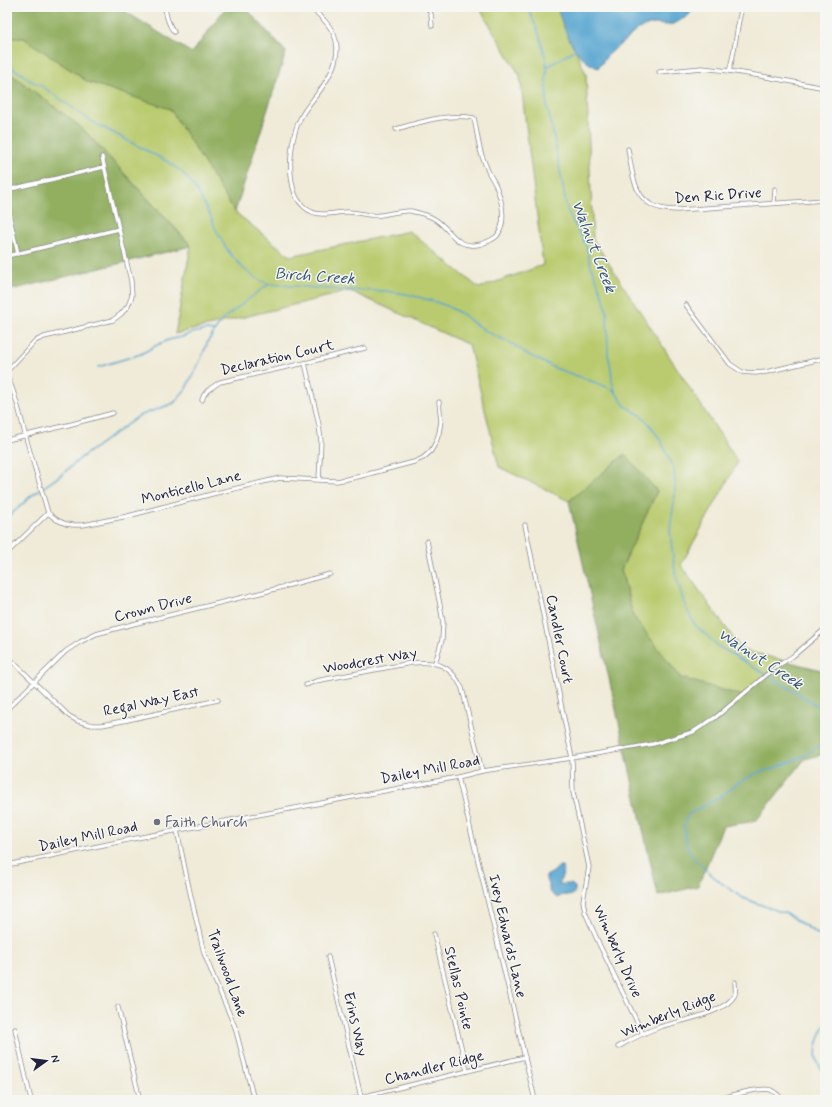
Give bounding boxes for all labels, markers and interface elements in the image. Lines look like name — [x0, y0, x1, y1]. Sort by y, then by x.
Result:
street label: Den Ric Drive — [674, 183, 763, 209]
water label: Walnut Creek — [566, 197, 621, 297]
water label: Birch Creek — [274, 263, 356, 290]
street label: Declaration Court — [219, 335, 336, 381]
street label: Monticello Lane — [139, 466, 243, 510]
street label: Crown Drive — [112, 589, 195, 627]
street label: Candler Court — [541, 593, 578, 686]
water label: Walnut Creek — [714, 624, 808, 695]
street label: Woodcrest Way — [322, 643, 419, 679]
street label: Regal Way East — [102, 682, 202, 723]
street label: Dailey Mill Road — [379, 751, 481, 789]
place label: Faith Church — [165, 813, 248, 833]
street label: Dailey Mill Road — [37, 817, 139, 857]
marker: Faith Church — [152, 817, 162, 827]
street label: Ivey Edwards Lane — [483, 872, 531, 1000]
street label: Wimberly Drive — [588, 902, 647, 1001]
street label: Trailwood Lane — [202, 927, 252, 1020]
street label: Stellas Pointe — [439, 945, 477, 1032]
street label: Wimberly Ridge — [618, 987, 720, 1044]
street label: Erins Way — [338, 990, 372, 1059]
north arrow — [26, 1041, 66, 1081]
street label: Chandler Ridge — [383, 1046, 486, 1091]
text: N — [47, 1054, 62, 1064]

